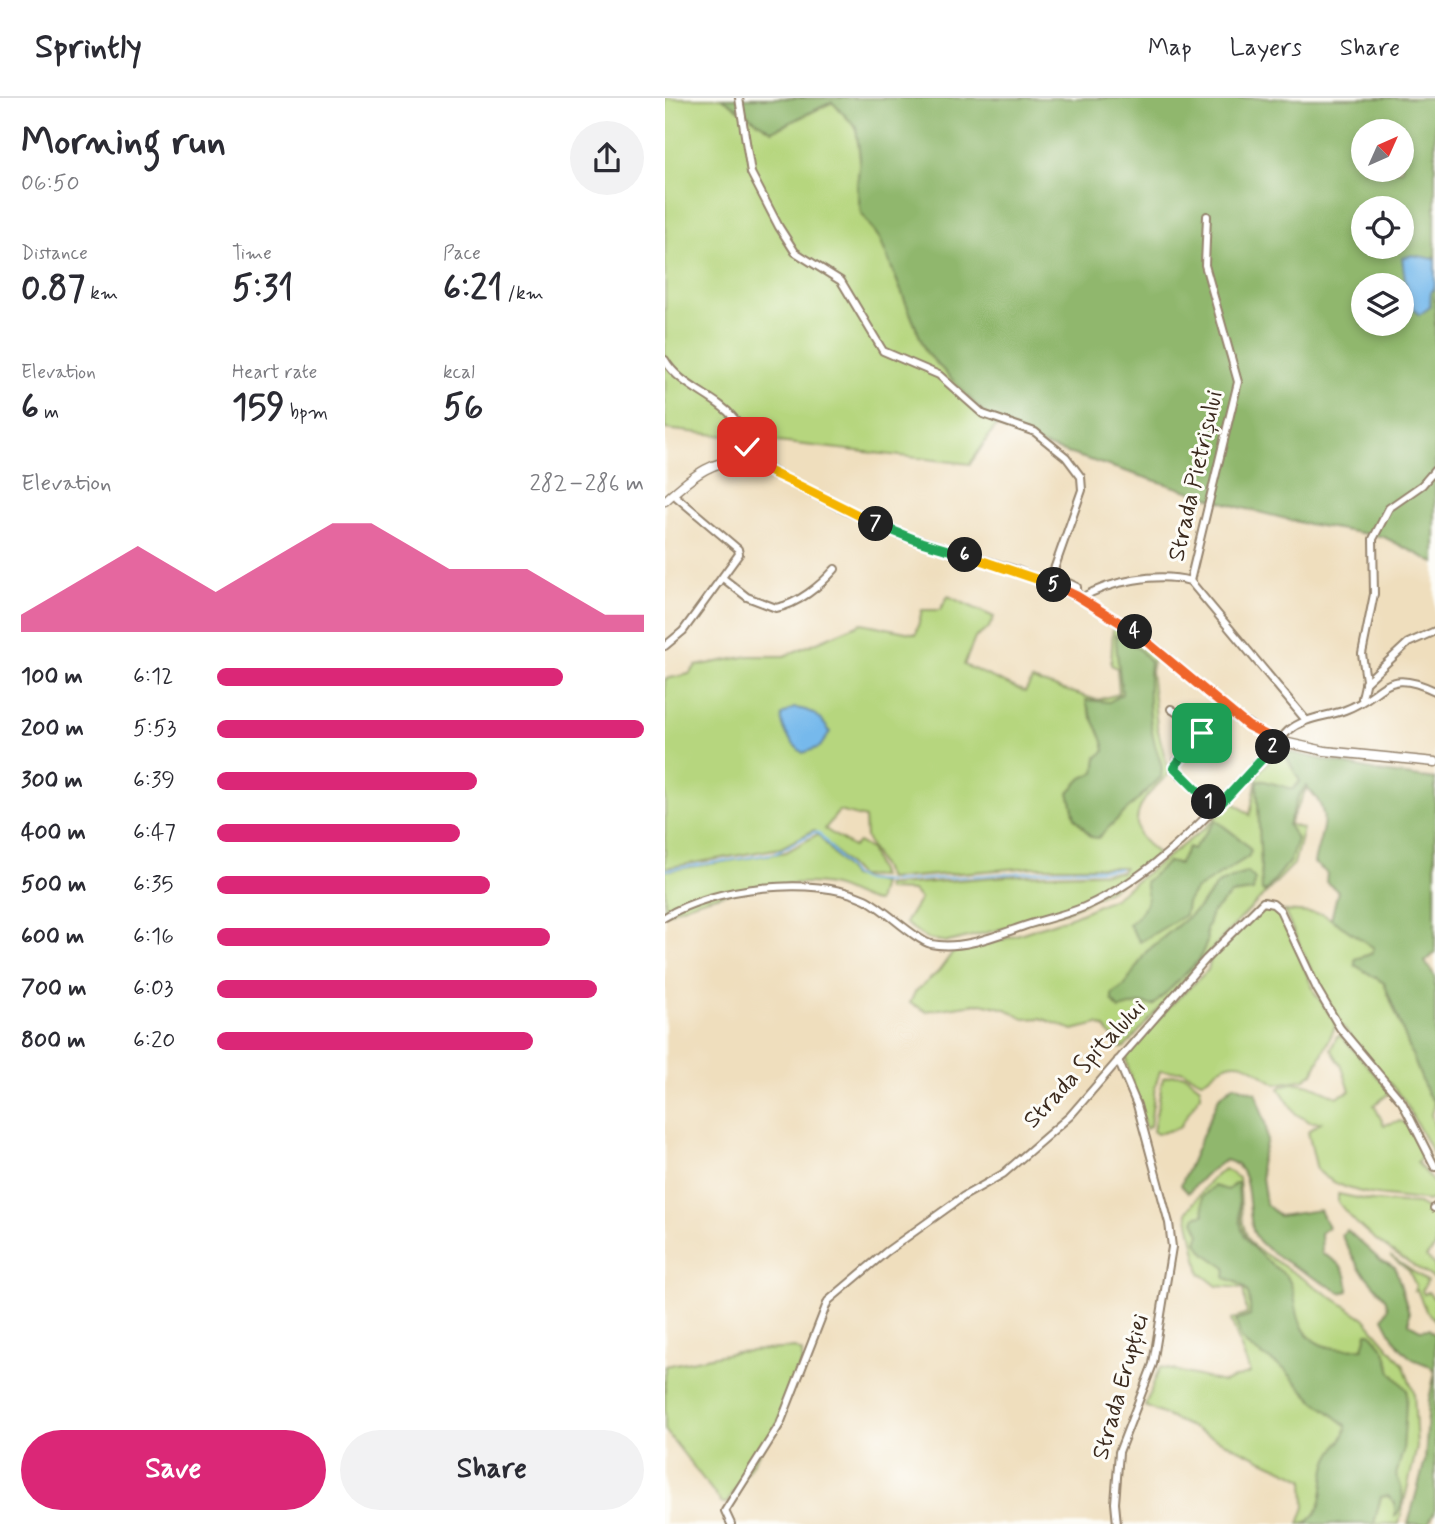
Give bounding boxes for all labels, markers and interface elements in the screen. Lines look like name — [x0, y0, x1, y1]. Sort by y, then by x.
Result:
text: Sprintly — [35, 26, 142, 70]
text: Map — [1148, 33, 1192, 64]
text: Layers — [1230, 33, 1302, 64]
text: Share — [1340, 33, 1400, 64]
text: Morning run — [21, 118, 226, 167]
north arrow — [1351, 119, 1414, 182]
map controls — [1351, 119, 1414, 336]
button: share — [570, 121, 644, 195]
text: 06:50 — [21, 169, 80, 199]
button: locate — [1351, 196, 1414, 259]
text: Distance — [21, 241, 88, 266]
text: Time — [232, 241, 272, 266]
text: Pace — [443, 241, 481, 266]
text: 0.87 — [21, 266, 85, 312]
text: 5:31 — [232, 266, 293, 312]
text: 6:21 — [443, 266, 502, 312]
button: layers — [1351, 273, 1414, 336]
text: km — [85, 281, 118, 306]
text: /km — [502, 281, 544, 306]
text: Elevation — [21, 360, 96, 385]
text: Heart rate — [232, 360, 317, 385]
text: kcal — [443, 360, 475, 385]
text: 6 — [21, 385, 39, 431]
text: 159 — [232, 385, 285, 431]
text: 56 — [443, 385, 483, 431]
street label: Strada Pietrișului — [1161, 388, 1231, 564]
text: m — [39, 400, 59, 425]
text: bpm — [285, 400, 328, 425]
pin — [717, 417, 777, 477]
icon: check — [728, 428, 766, 466]
text: Elevation — [21, 469, 112, 499]
text: 282–286 m — [529, 469, 644, 499]
pin: 7 — [859, 506, 893, 542]
text: 7 — [870, 511, 881, 536]
pin: 6 — [947, 538, 983, 573]
text: 6 — [960, 542, 969, 567]
pin: 5 — [1037, 568, 1071, 602]
text: 5 — [1048, 572, 1059, 597]
pin: 4 — [1117, 614, 1153, 650]
text: 4 — [1129, 619, 1140, 644]
text: 100 m — [21, 662, 83, 692]
text: 6:12 — [133, 662, 173, 692]
pin — [1172, 703, 1232, 763]
text: 200 m — [21, 714, 84, 744]
text: 5:53 — [133, 714, 176, 744]
icon: arrive — [1183, 714, 1221, 752]
pin: 2 — [1255, 730, 1291, 764]
text: 2 — [1268, 734, 1277, 759]
text: 300 m — [21, 766, 83, 796]
text: 6:39 — [133, 766, 175, 796]
pin: 1 — [1191, 784, 1227, 820]
text: 1 — [1204, 789, 1213, 814]
text: 400 m — [21, 818, 86, 848]
text: 6:47 — [133, 818, 176, 848]
text: 500 m — [21, 870, 86, 900]
text: 6:35 — [133, 870, 174, 900]
text: 600 m — [21, 922, 84, 952]
text: 6:16 — [133, 922, 174, 952]
text: 700 m — [21, 974, 86, 1004]
text: 6:03 — [133, 974, 174, 1004]
street label: Strada Spitalului — [1017, 993, 1153, 1135]
text: 800 m — [21, 1026, 85, 1056]
text: 6:20 — [133, 1026, 175, 1056]
street label: Strada Erupției — [1085, 1310, 1157, 1464]
button: Save — [21, 1430, 326, 1510]
button: Share — [340, 1430, 644, 1510]

